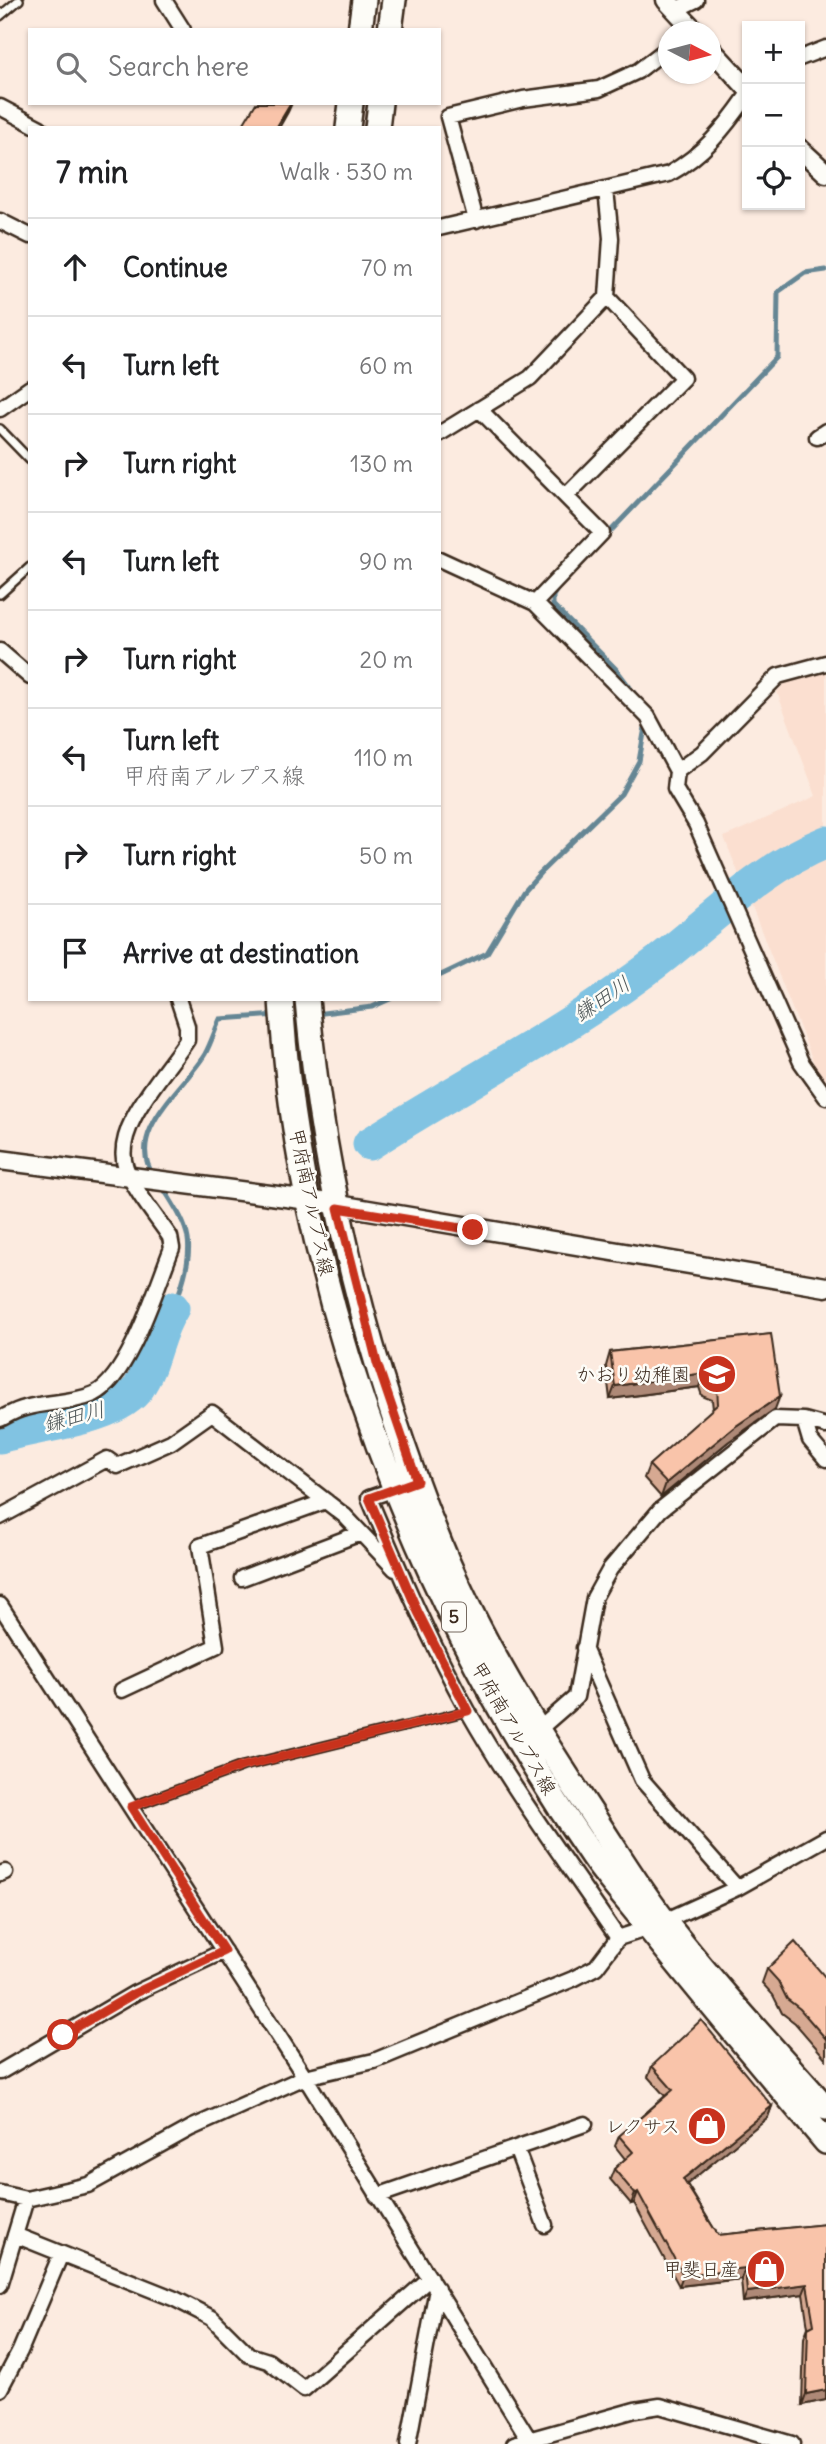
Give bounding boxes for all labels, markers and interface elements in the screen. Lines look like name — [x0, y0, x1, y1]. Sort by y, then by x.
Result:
north arrow — [658, 21, 721, 84]
map controls — [742, 21, 805, 210]
button: + — [742, 21, 805, 84]
search box — [28, 28, 441, 105]
icon: search — [52, 48, 90, 86]
text: Search here — [108, 50, 249, 83]
button: − — [742, 84, 805, 147]
button: locate — [742, 147, 805, 210]
text: 7 min — [56, 153, 128, 191]
text: Walk · 530 m — [280, 157, 413, 186]
icon: ahead — [56, 248, 94, 286]
text: Continue — [123, 251, 228, 284]
text: 70 m — [361, 253, 413, 282]
icon: left — [56, 346, 94, 384]
text: Turn left — [123, 349, 219, 382]
text: 60 m — [359, 351, 413, 380]
icon: right — [56, 444, 94, 482]
text: Turn right — [123, 447, 236, 480]
text: 130 m — [350, 449, 413, 478]
icon: left — [56, 542, 94, 580]
text: Turn left — [123, 545, 219, 578]
text: 90 m — [359, 547, 413, 576]
icon: right — [56, 640, 94, 678]
text: Turn right — [123, 643, 236, 676]
text: 20 m — [360, 645, 413, 674]
text: Turn left — [123, 724, 219, 757]
icon: left — [56, 738, 94, 776]
text: 110 m — [354, 743, 413, 772]
text: 甲府南アルプス線 — [123, 761, 305, 790]
icon: right — [56, 836, 94, 874]
text: Turn right — [123, 839, 236, 872]
text: 50 m — [359, 841, 413, 870]
icon: arrive — [56, 934, 94, 972]
text: Arrive at destination — [123, 937, 359, 970]
water label: 鎌田川 — [568, 970, 635, 1027]
street label: 甲府南アルプス線 — [285, 1126, 339, 1278]
route end — [457, 1214, 488, 1245]
school or university icon: かおり幼稚園 — [696, 1353, 738, 1395]
place label: かおり幼稚園 — [576, 1362, 690, 1386]
water label: 鎌田川 — [40, 1395, 108, 1438]
road number: 5 — [442, 1602, 466, 1632]
street label: 甲府南アルプス線 — [466, 1657, 562, 1799]
route start — [47, 2019, 78, 2050]
shop icon: レクサス — [686, 2105, 728, 2147]
place label: レクサス — [606, 2114, 680, 2138]
shop icon: 甲斐日産 — [745, 2248, 787, 2290]
place label: 甲斐日産 — [663, 2257, 739, 2281]

